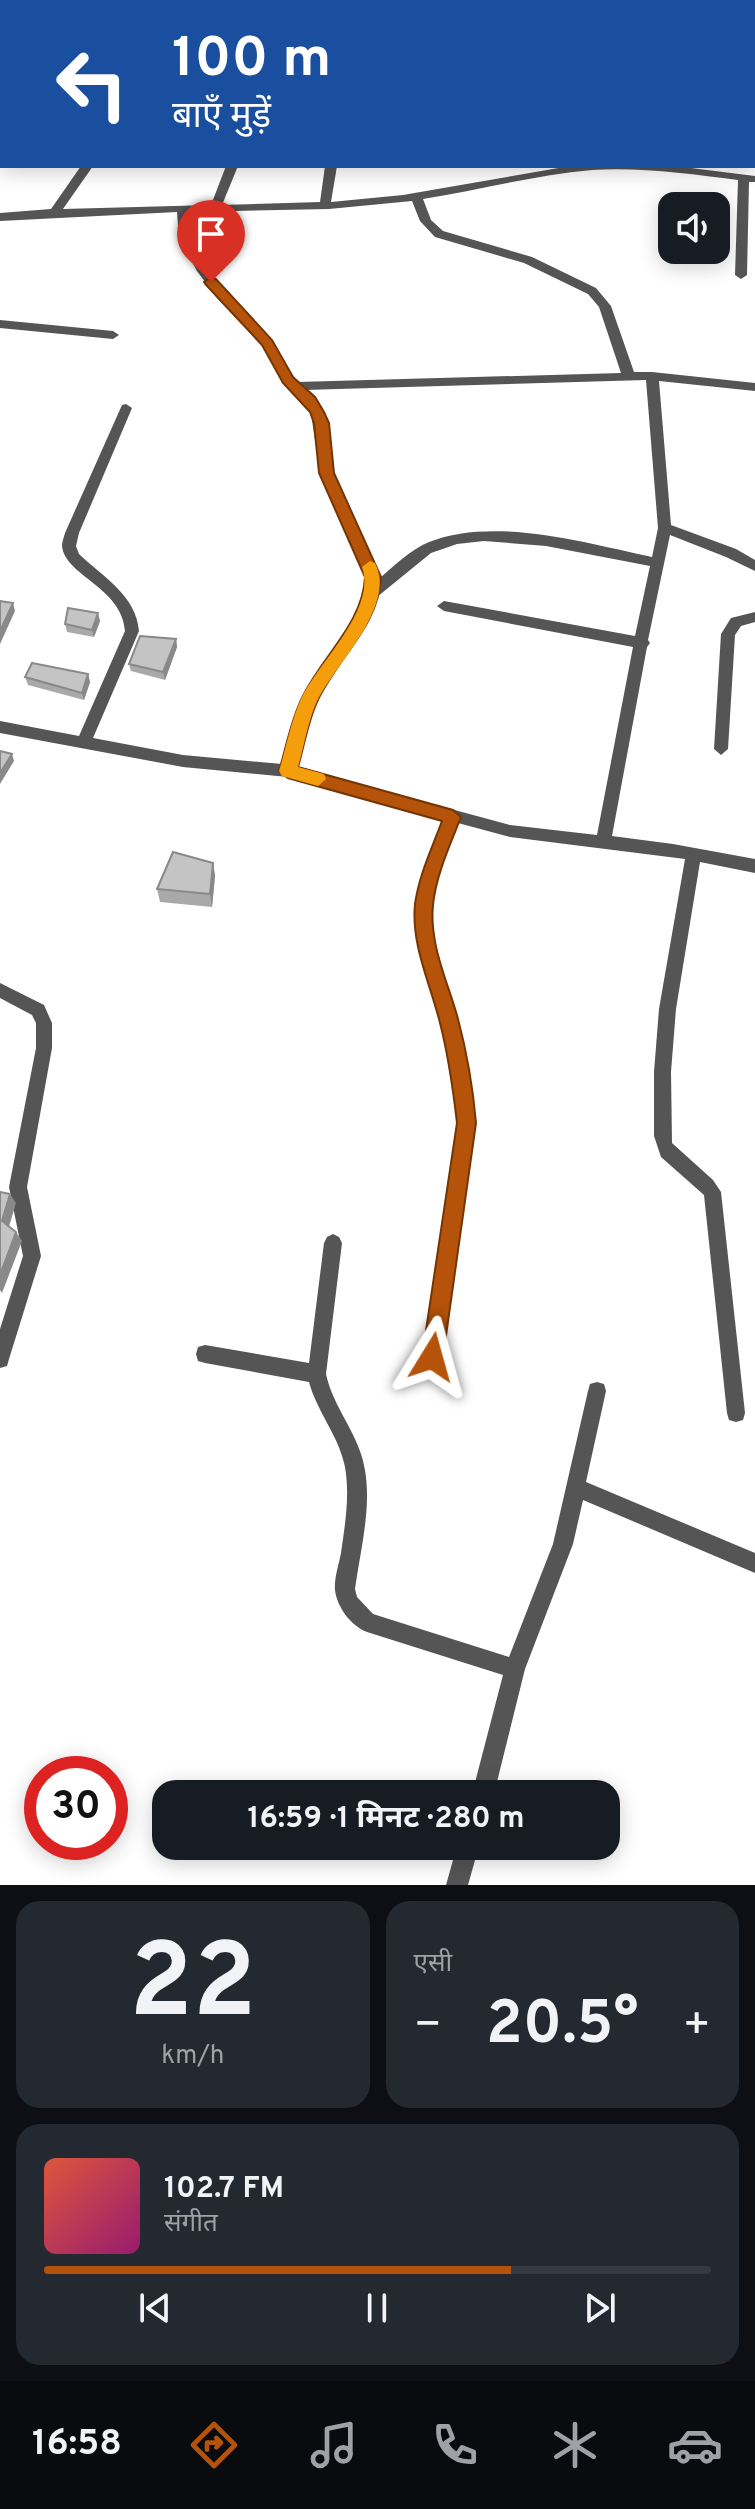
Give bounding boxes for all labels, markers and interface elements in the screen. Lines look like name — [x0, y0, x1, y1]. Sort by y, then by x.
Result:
text: 100 m — [172, 26, 331, 96]
icon: left — [40, 32, 144, 136]
text: बाएँ मुड़ें — [172, 95, 271, 141]
map controls — [658, 192, 730, 264]
button: sound — [658, 192, 730, 264]
pin — [177, 200, 245, 282]
icon: arrive — [189, 212, 233, 256]
position arrow — [390, 1315, 474, 1399]
speed limit sign: 30 — [24, 1756, 128, 1860]
text: 16:59 · 1 मिनट · 280 m — [247, 1801, 525, 1838]
text: 22 — [129, 1922, 256, 2054]
text: एसी — [414, 1948, 452, 1981]
text: 20.5° — [486, 1989, 638, 2065]
text: − — [414, 1999, 442, 2055]
text: + — [683, 1999, 711, 2055]
text: km/h — [161, 2040, 224, 2073]
text: 102.7 FM — [164, 2171, 284, 2208]
text: संगीत — [164, 2208, 218, 2241]
icon: previous — [133, 2286, 177, 2330]
icon: pause — [355, 2286, 399, 2330]
icon: next — [578, 2286, 622, 2330]
icon: directions — [186, 2417, 242, 2473]
icon: music — [306, 2417, 362, 2473]
icon: phone — [427, 2417, 483, 2473]
icon: climate — [547, 2417, 603, 2473]
icon: car — [667, 2417, 723, 2473]
text: 16:58 — [32, 2422, 122, 2468]

